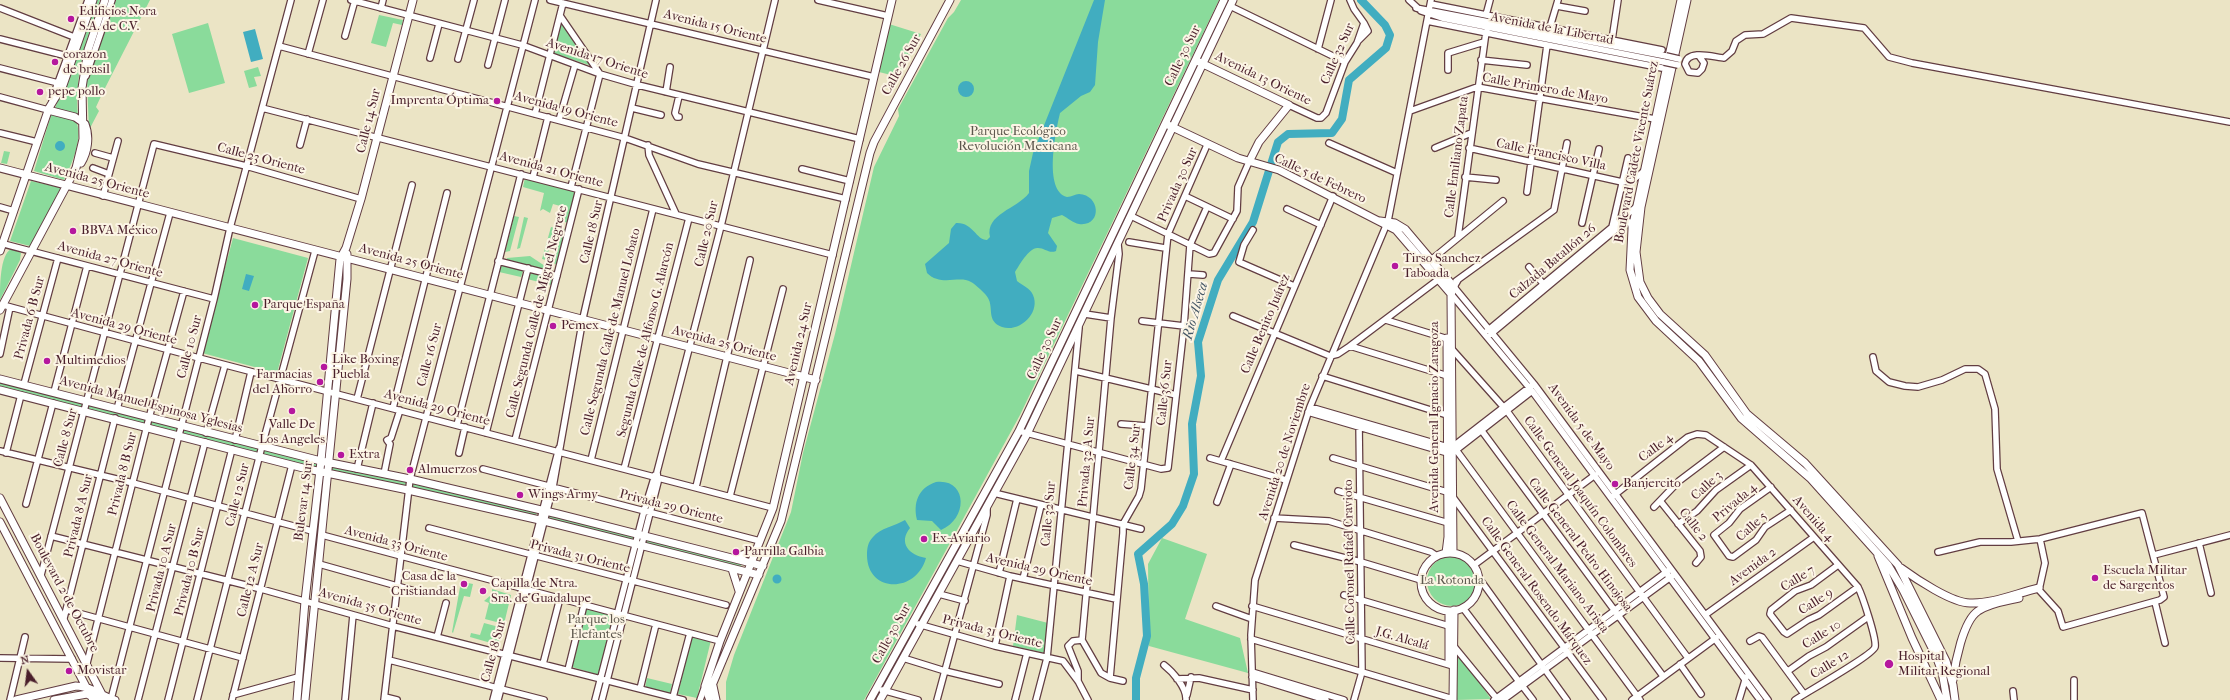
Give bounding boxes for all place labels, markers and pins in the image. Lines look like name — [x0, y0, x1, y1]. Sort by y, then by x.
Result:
place label: Edificios Nora S.A. de C.V. — [79, 4, 156, 35]
marker: Edificios Nora S.A. de C.V. — [66, 14, 76, 24]
place label: corazon de brasil — [63, 47, 110, 78]
marker: corazon de brasil — [50, 57, 60, 67]
place label: pepe pollo — [48, 84, 105, 100]
marker: pepe pollo — [35, 87, 45, 97]
place label: Imprenta Óptima — [391, 93, 489, 109]
marker: Imprenta Óptima — [492, 96, 502, 106]
place label: BBVA México — [81, 223, 158, 239]
marker: BBVA México — [68, 226, 78, 236]
place label: Tirso Sanchez Taboada — [1403, 251, 1480, 282]
marker: Tirso Sanchez Taboada — [1390, 261, 1400, 271]
place label: Parque España — [263, 297, 345, 313]
marker: Parque España — [250, 300, 260, 310]
place label: Pemex — [561, 318, 599, 334]
marker: Pemex — [548, 321, 558, 331]
place label: Like Boxing Puebla — [332, 352, 399, 383]
place label: Multimedios — [55, 353, 125, 369]
marker: Multimedios — [42, 356, 52, 366]
marker: Like Boxing Puebla — [319, 362, 329, 372]
place label: Farmacias del Ahorro — [252, 367, 312, 398]
marker: Farmacias del Ahorro — [315, 377, 325, 387]
marker: Valle De Los Angeles — [287, 406, 297, 416]
place label: Valle De Los Angeles — [259, 417, 325, 448]
place label: Extra — [349, 447, 380, 463]
marker: Extra — [336, 450, 346, 460]
place label: Almuerzos — [418, 462, 477, 478]
marker: Almuerzos — [405, 465, 415, 475]
place label: Banjercito — [1623, 476, 1681, 492]
marker: Banjercito — [1610, 479, 1620, 489]
place label: Wings Army — [528, 487, 598, 503]
marker: Wings Army — [515, 490, 525, 500]
place label: Ex-Aviario — [932, 531, 990, 547]
marker: Ex-Aviario — [919, 534, 929, 544]
place label: Parrilla Galbia — [744, 544, 824, 560]
marker: Parrilla Galbia — [731, 547, 741, 557]
place label: Escuela Militar de Sargentos — [2103, 563, 2187, 594]
place label: Casa de la Cristiandad — [391, 569, 456, 600]
marker: Escuela Militar de Sargentos — [2090, 573, 2100, 583]
place label: Capilla de Ntra. Sra. de Guadalupe — [491, 576, 591, 607]
marker: Casa de la Cristiandad — [459, 579, 469, 589]
marker: Capilla de Ntra. Sra. de Guadalupe — [478, 586, 488, 596]
place label: Hospital Militar Regional — [1898, 649, 1990, 680]
marker: Hospital Militar Regional — [1883, 658, 1895, 670]
place label: Movistar — [77, 663, 126, 679]
marker: Movistar — [64, 666, 74, 676]

